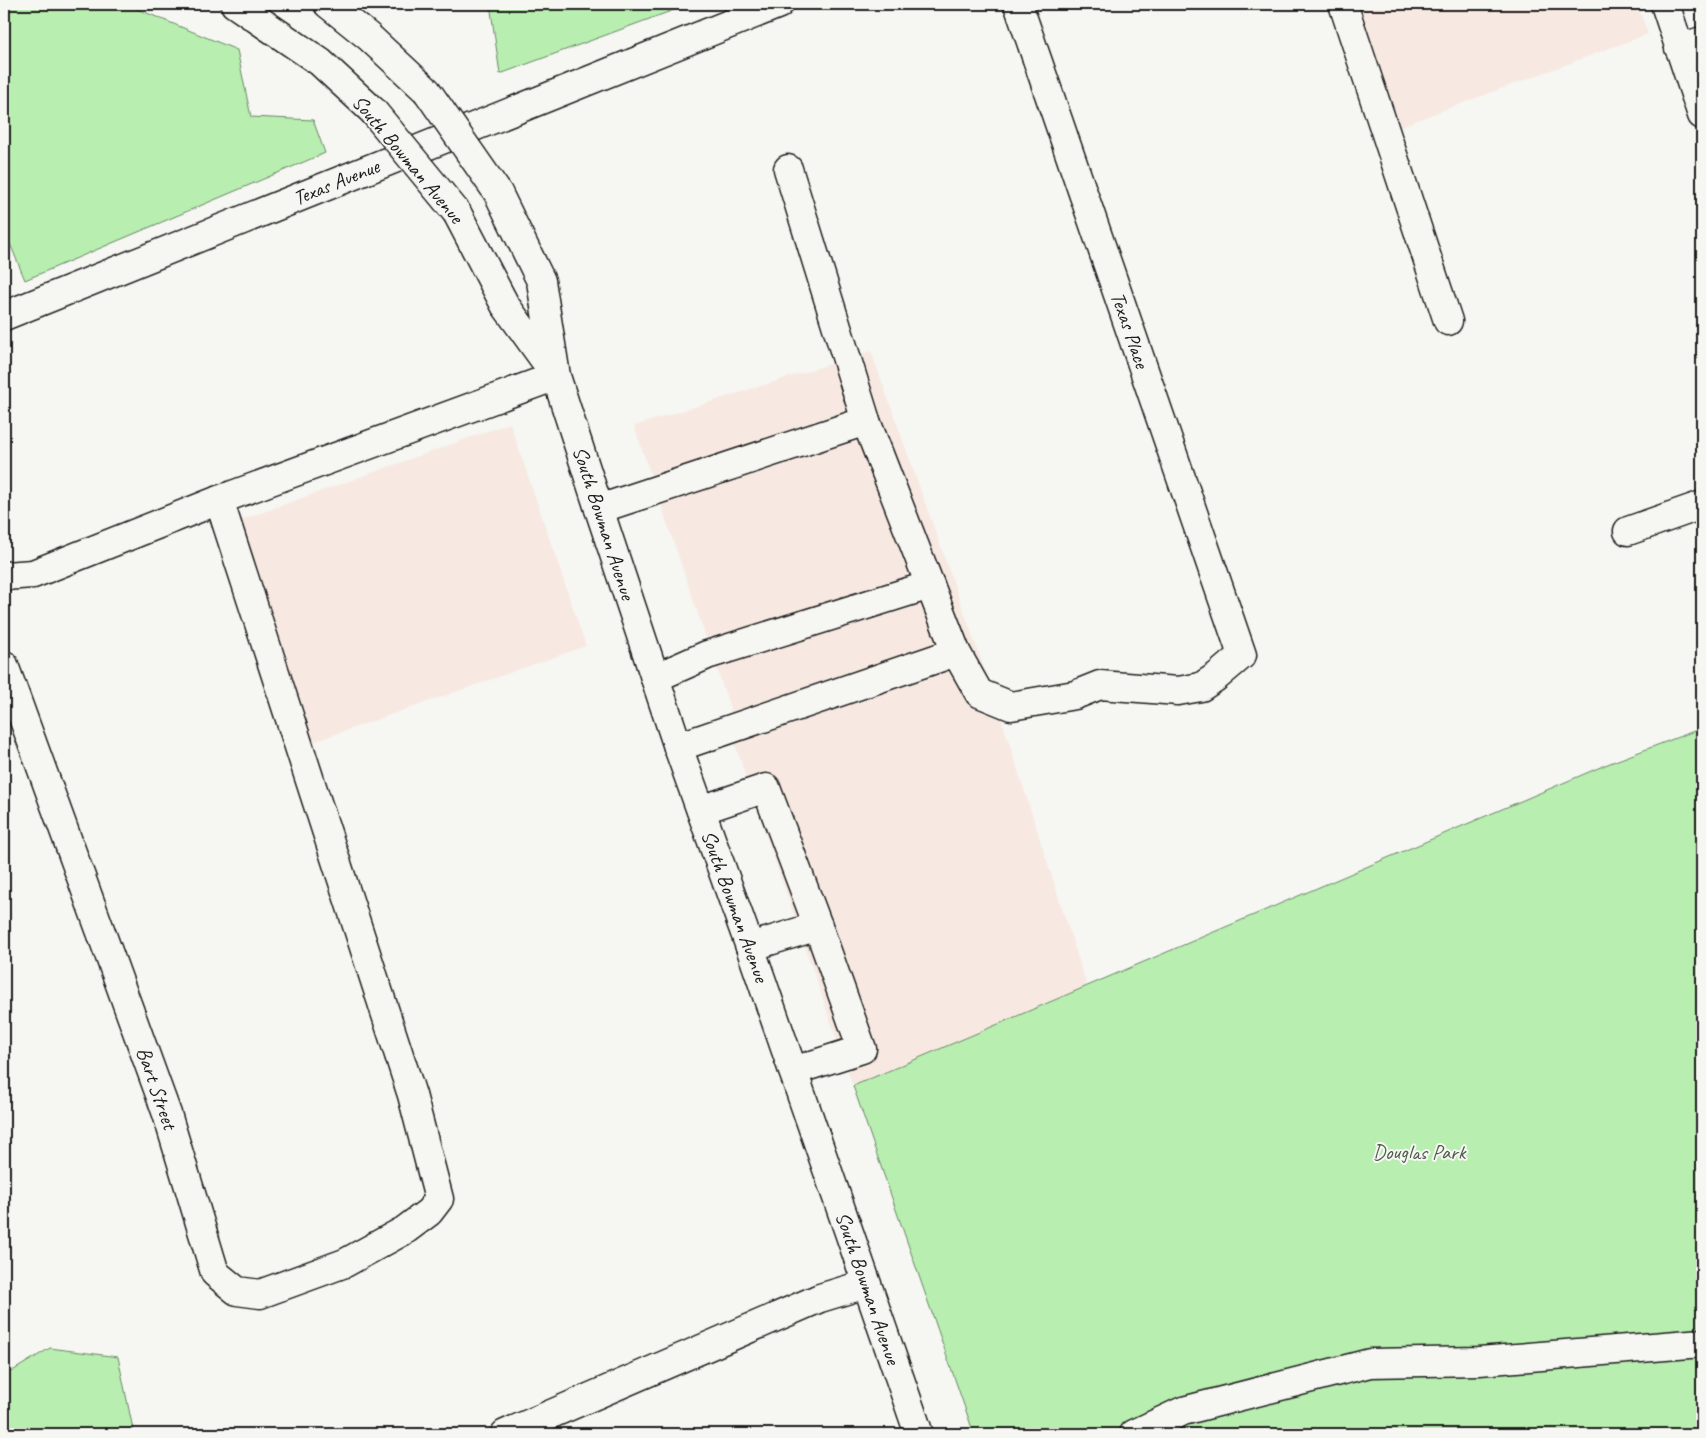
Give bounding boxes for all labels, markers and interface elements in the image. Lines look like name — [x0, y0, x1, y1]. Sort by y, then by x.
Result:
street label: South Bowman Avenue — [347, 90, 471, 230]
street label: Texas Avenue — [289, 153, 384, 211]
street label: Texas Place — [1105, 289, 1156, 374]
street label: South Bowman Avenue — [567, 443, 642, 605]
street label: South Bowman Avenue — [695, 827, 775, 987]
street label: Bart Street — [131, 1044, 184, 1134]
park label: Douglas Park — [1373, 1139, 1467, 1165]
street label: South Bowman Avenue — [830, 1208, 907, 1370]

